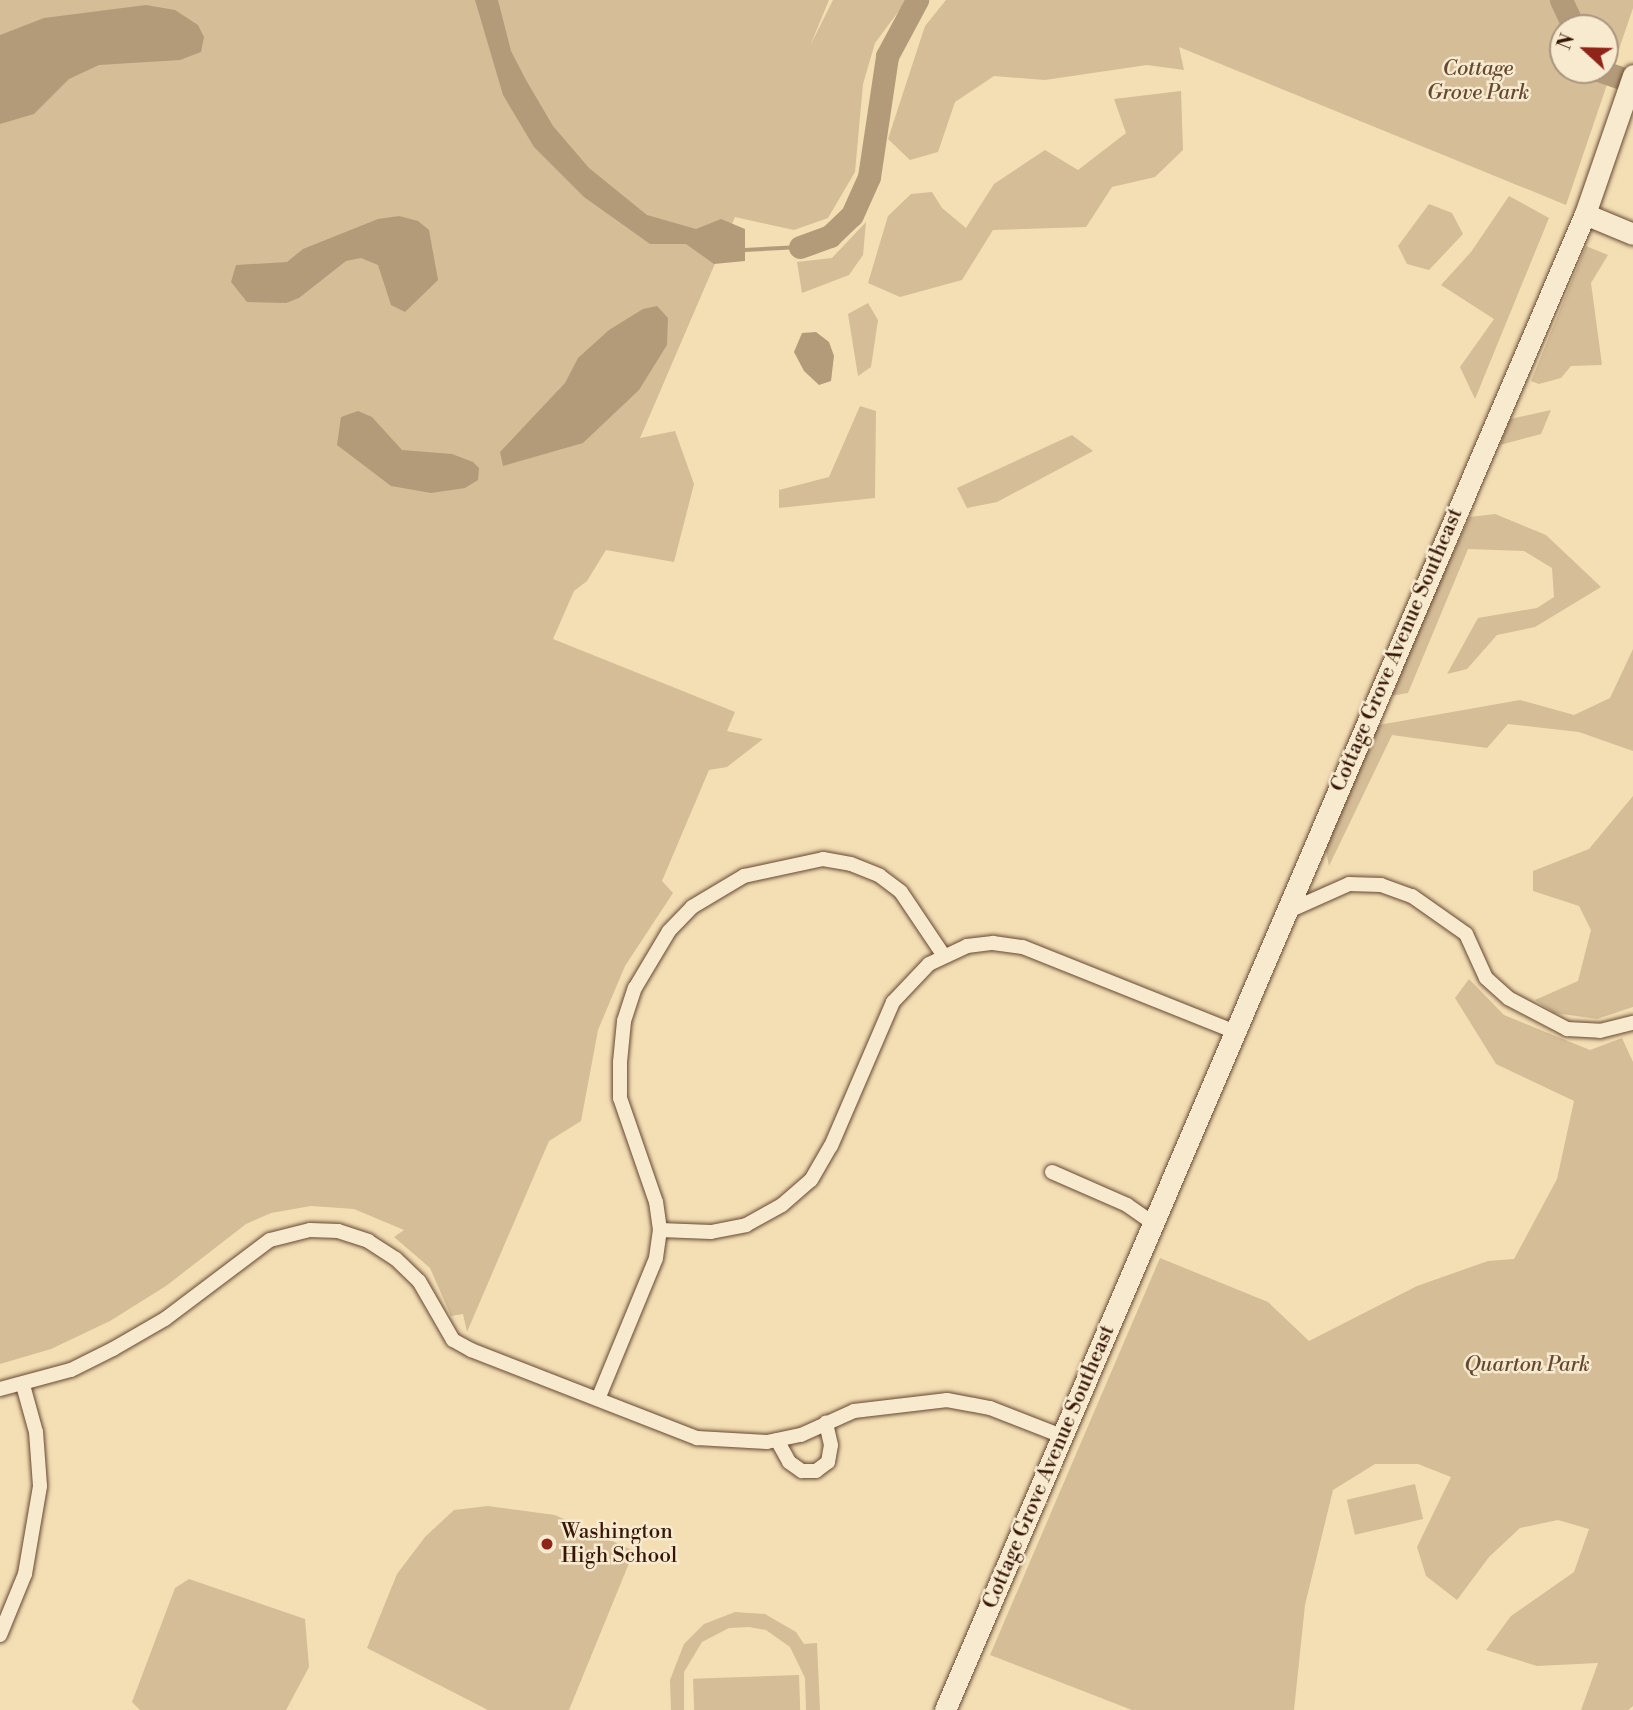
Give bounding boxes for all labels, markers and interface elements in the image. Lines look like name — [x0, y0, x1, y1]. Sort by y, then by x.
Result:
north arrow — [1549, 14, 1619, 84]
text: N — [1552, 30, 1580, 53]
park label: Cottage Grove Park — [1427, 56, 1529, 106]
street label: Cottage Grove Avenue Southeast — [1326, 504, 1468, 796]
street label: Cottage Grove Avenue Southeast — [978, 1321, 1120, 1613]
park label: Quarton Park — [1464, 1352, 1590, 1378]
place label: Washington High School — [561, 1519, 677, 1569]
marker: Washington High School — [539, 1536, 555, 1552]

